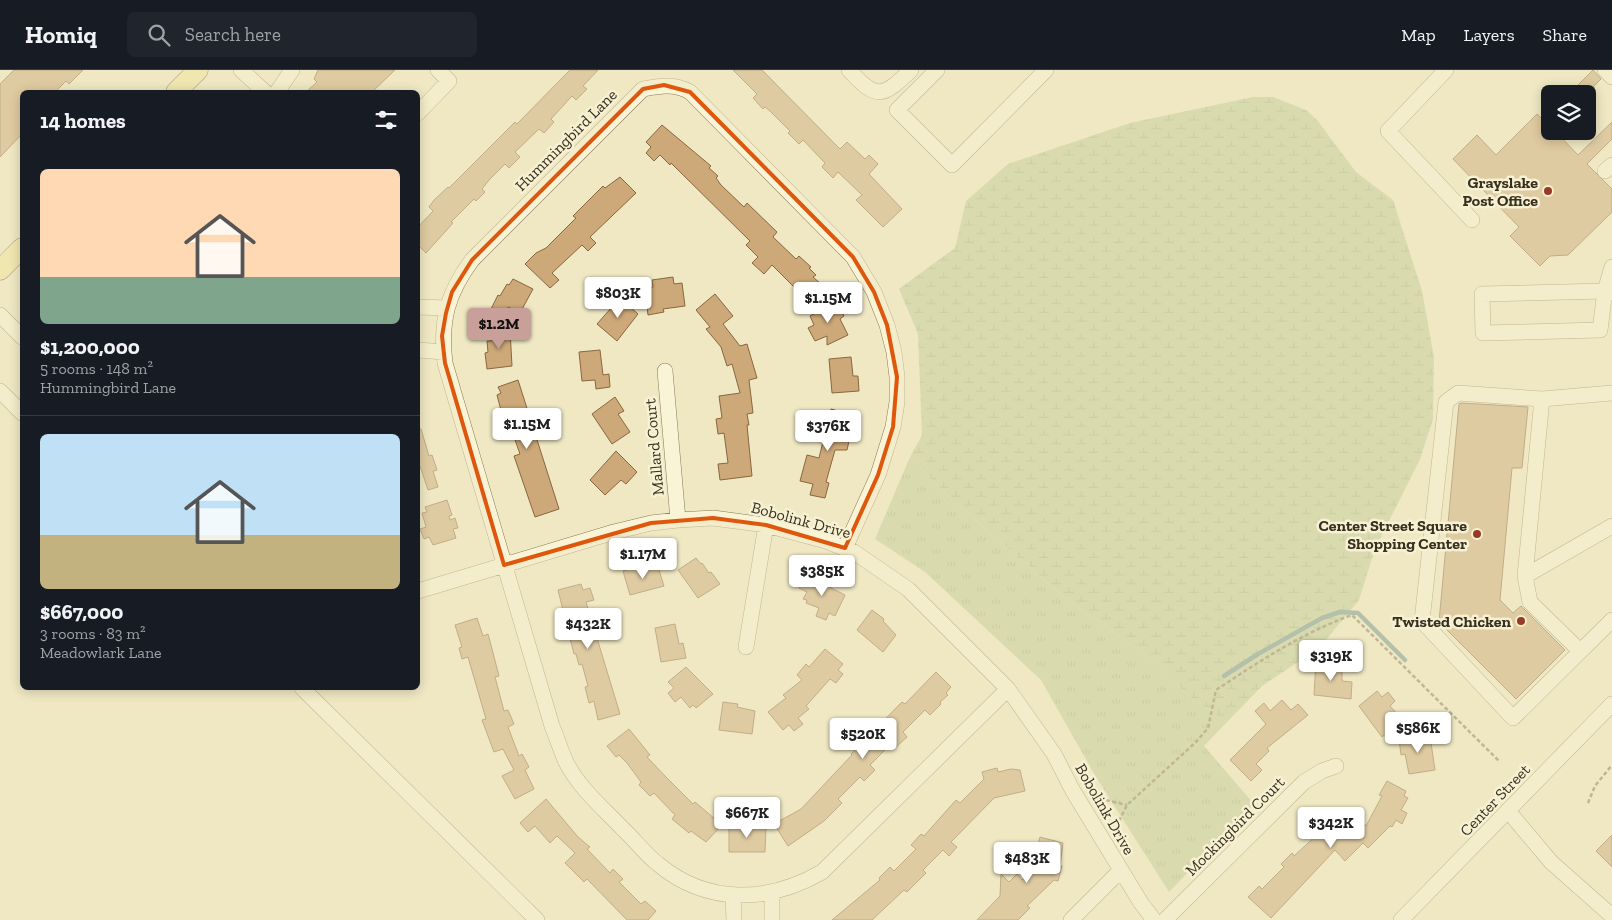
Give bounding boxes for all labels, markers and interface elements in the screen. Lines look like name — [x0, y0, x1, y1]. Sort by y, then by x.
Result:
search box — [127, 12, 477, 57]
text: Homiq — [25, 20, 97, 49]
icon: search — [145, 21, 173, 49]
text: Search here — [185, 23, 281, 46]
text: Map — [1401, 24, 1436, 46]
text: Layers — [1464, 24, 1515, 46]
text: Share — [1543, 24, 1587, 46]
street label: Hummingbird Lane — [511, 85, 621, 195]
map controls — [1541, 85, 1596, 140]
button: layers — [1541, 85, 1596, 140]
icon: filters — [372, 106, 400, 134]
text: 14 homes — [40, 108, 126, 133]
place label: Grayslake Post Office — [1463, 173, 1538, 210]
marker: Grayslake Post Office — [1542, 185, 1554, 197]
icon: home — [175, 201, 265, 291]
pin: $803K — [583, 276, 653, 319]
pin: $1.15M — [787, 282, 869, 324]
text: $803K — [595, 283, 641, 302]
text: $1.15M — [804, 288, 852, 307]
pin: $1.2M — [464, 308, 534, 350]
text: $1.2M — [479, 314, 519, 333]
text: $1,200,000 — [40, 334, 140, 359]
text: 5 rooms · 148 m² — [40, 359, 153, 378]
text: Hummingbird Lane — [40, 378, 176, 397]
street label: Mallard Court — [640, 398, 668, 496]
pin: $1.15M — [486, 408, 568, 450]
pin: $376K — [793, 410, 863, 452]
text: $1.15M — [503, 414, 551, 433]
text: $376K — [806, 416, 850, 435]
icon: home — [175, 467, 265, 557]
street label: Bobolink Drive — [749, 498, 853, 542]
place label: Center Street Square Shopping Center — [1318, 516, 1467, 553]
marker: Center Street Square Shopping Center — [1471, 528, 1483, 540]
pin: $1.17M — [602, 538, 684, 580]
text: $1.17M — [620, 544, 666, 563]
pin: $385K — [787, 554, 857, 597]
text: $385K — [800, 561, 844, 580]
text: $667,000 — [40, 599, 123, 624]
pin: $432K — [553, 608, 623, 650]
place label: Twisted Chicken — [1392, 612, 1512, 631]
text: $432K — [566, 614, 610, 633]
marker: Twisted Chicken — [1515, 615, 1527, 627]
text: 3 rooms · 83 m² — [40, 624, 146, 643]
pin: $319K — [1296, 640, 1366, 682]
text: Meadowlark Lane — [40, 643, 162, 662]
text: $319K — [1310, 646, 1352, 665]
pin: $586K — [1383, 712, 1453, 754]
pin: $520K — [828, 718, 898, 760]
text: $586K — [1396, 718, 1440, 737]
text: $520K — [841, 724, 885, 743]
street label: Bobolink Drive — [1071, 760, 1139, 858]
street label: Center Street — [1456, 760, 1534, 840]
street label: Mockingbird Court — [1181, 772, 1289, 880]
pin: $667K — [712, 796, 782, 839]
text: $667K — [725, 803, 769, 822]
pin: $342K — [1296, 806, 1366, 849]
text: $342K — [1309, 813, 1353, 832]
pin: $483K — [992, 842, 1062, 884]
text: $483K — [1005, 848, 1049, 867]

